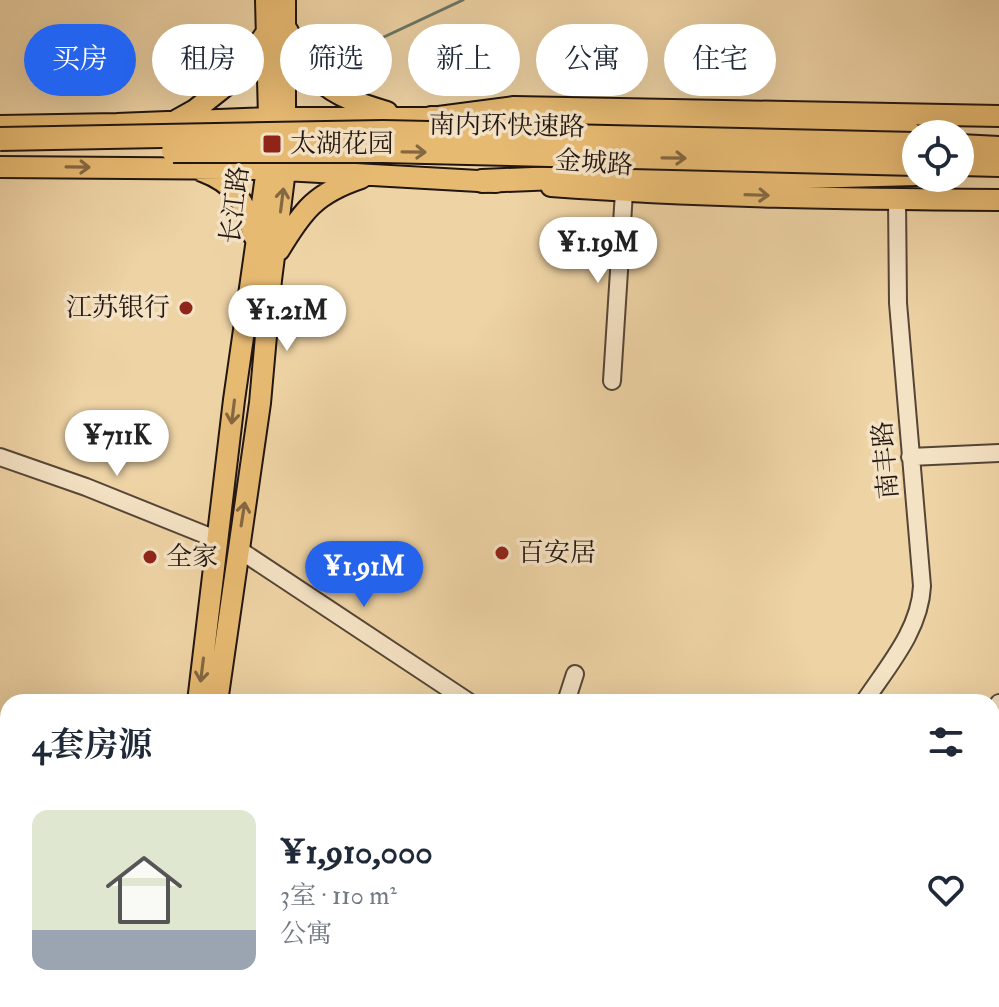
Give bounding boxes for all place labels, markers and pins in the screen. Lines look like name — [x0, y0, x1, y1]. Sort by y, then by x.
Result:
place label: 太湖花园 — [290, 128, 394, 160]
marker: 太湖花园 — [261, 133, 283, 155]
pin: ¥1.19M — [533, 217, 663, 285]
pin: ¥1.21M — [222, 285, 352, 353]
place label: 江苏银行 — [66, 292, 170, 324]
marker: 江苏银行 — [177, 299, 195, 317]
pin: ¥711K — [61, 410, 173, 478]
place label: 百安居 — [518, 537, 596, 569]
place label: 全家 — [166, 541, 218, 573]
pin: ¥1.91M — [299, 541, 429, 609]
marker: 百安居 — [493, 544, 511, 562]
marker: 全家 — [141, 548, 159, 566]

